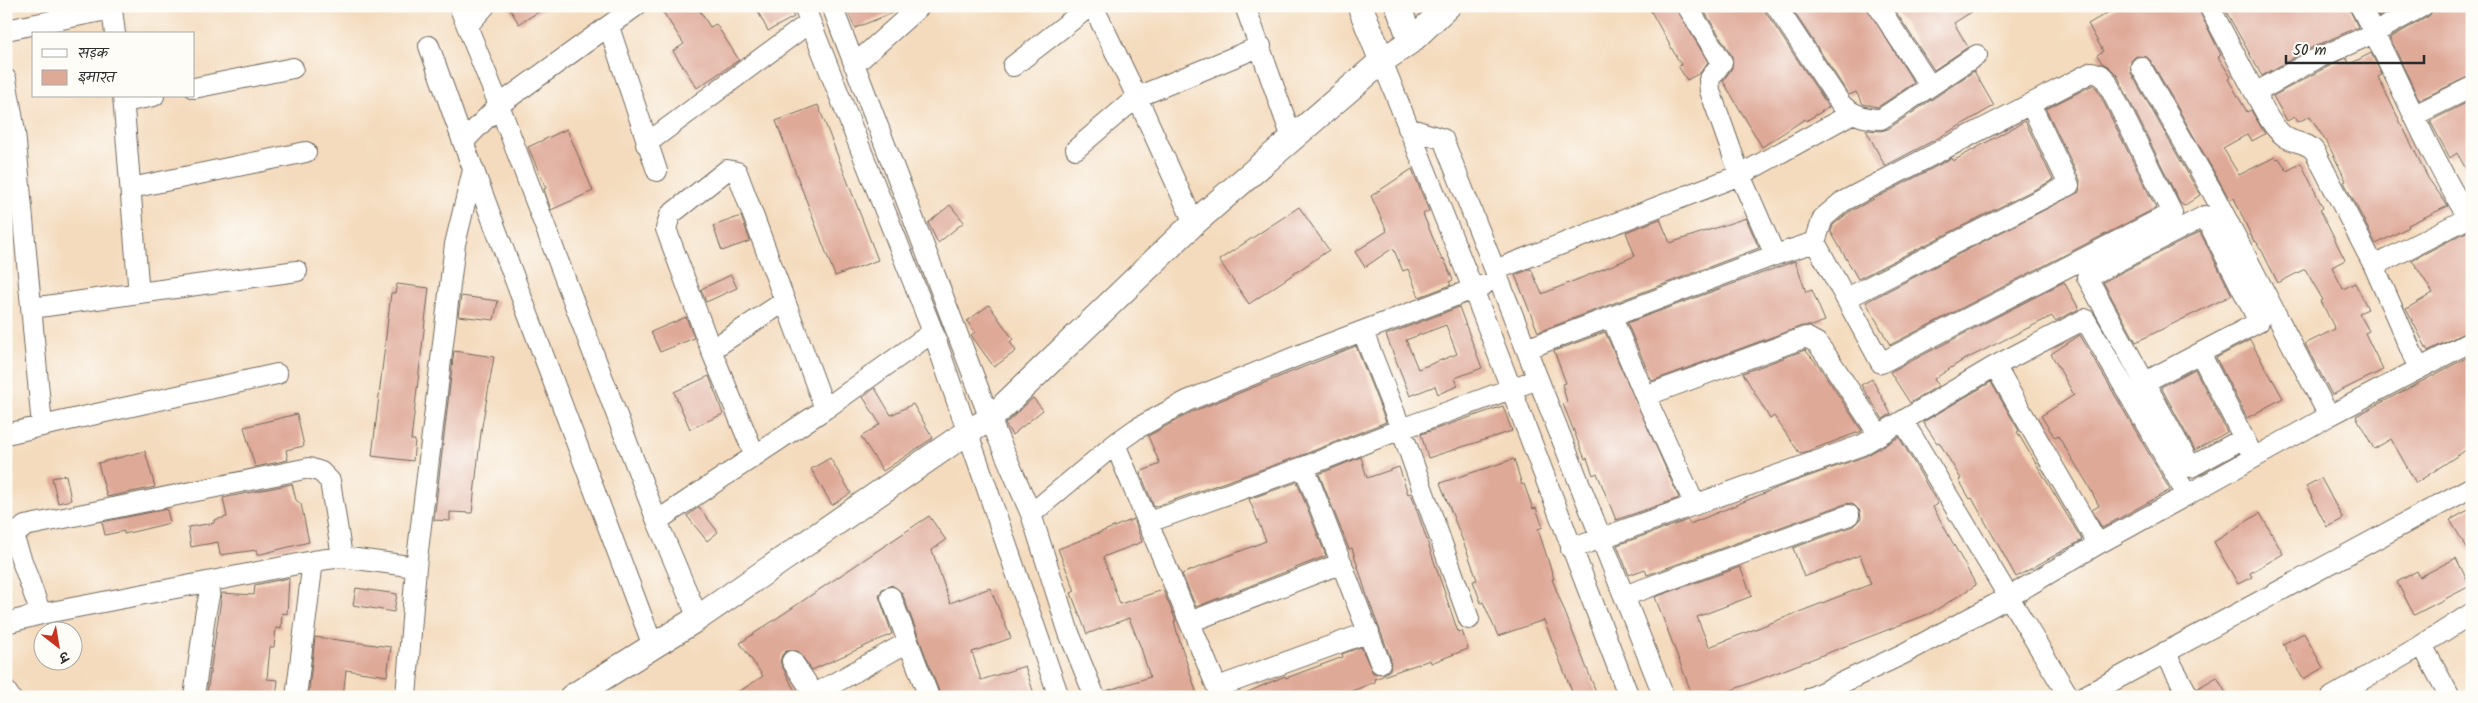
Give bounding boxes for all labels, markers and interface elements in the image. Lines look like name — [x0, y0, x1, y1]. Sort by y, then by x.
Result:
legend — [32, 32, 195, 98]
scale bar — [2286, 32, 2423, 64]
text: 50 m — [2293, 39, 2327, 63]
text: सड़क — [78, 42, 110, 66]
text: इमारत — [78, 66, 118, 90]
north arrow — [32, 620, 82, 670]
text: उ — [52, 645, 74, 670]

